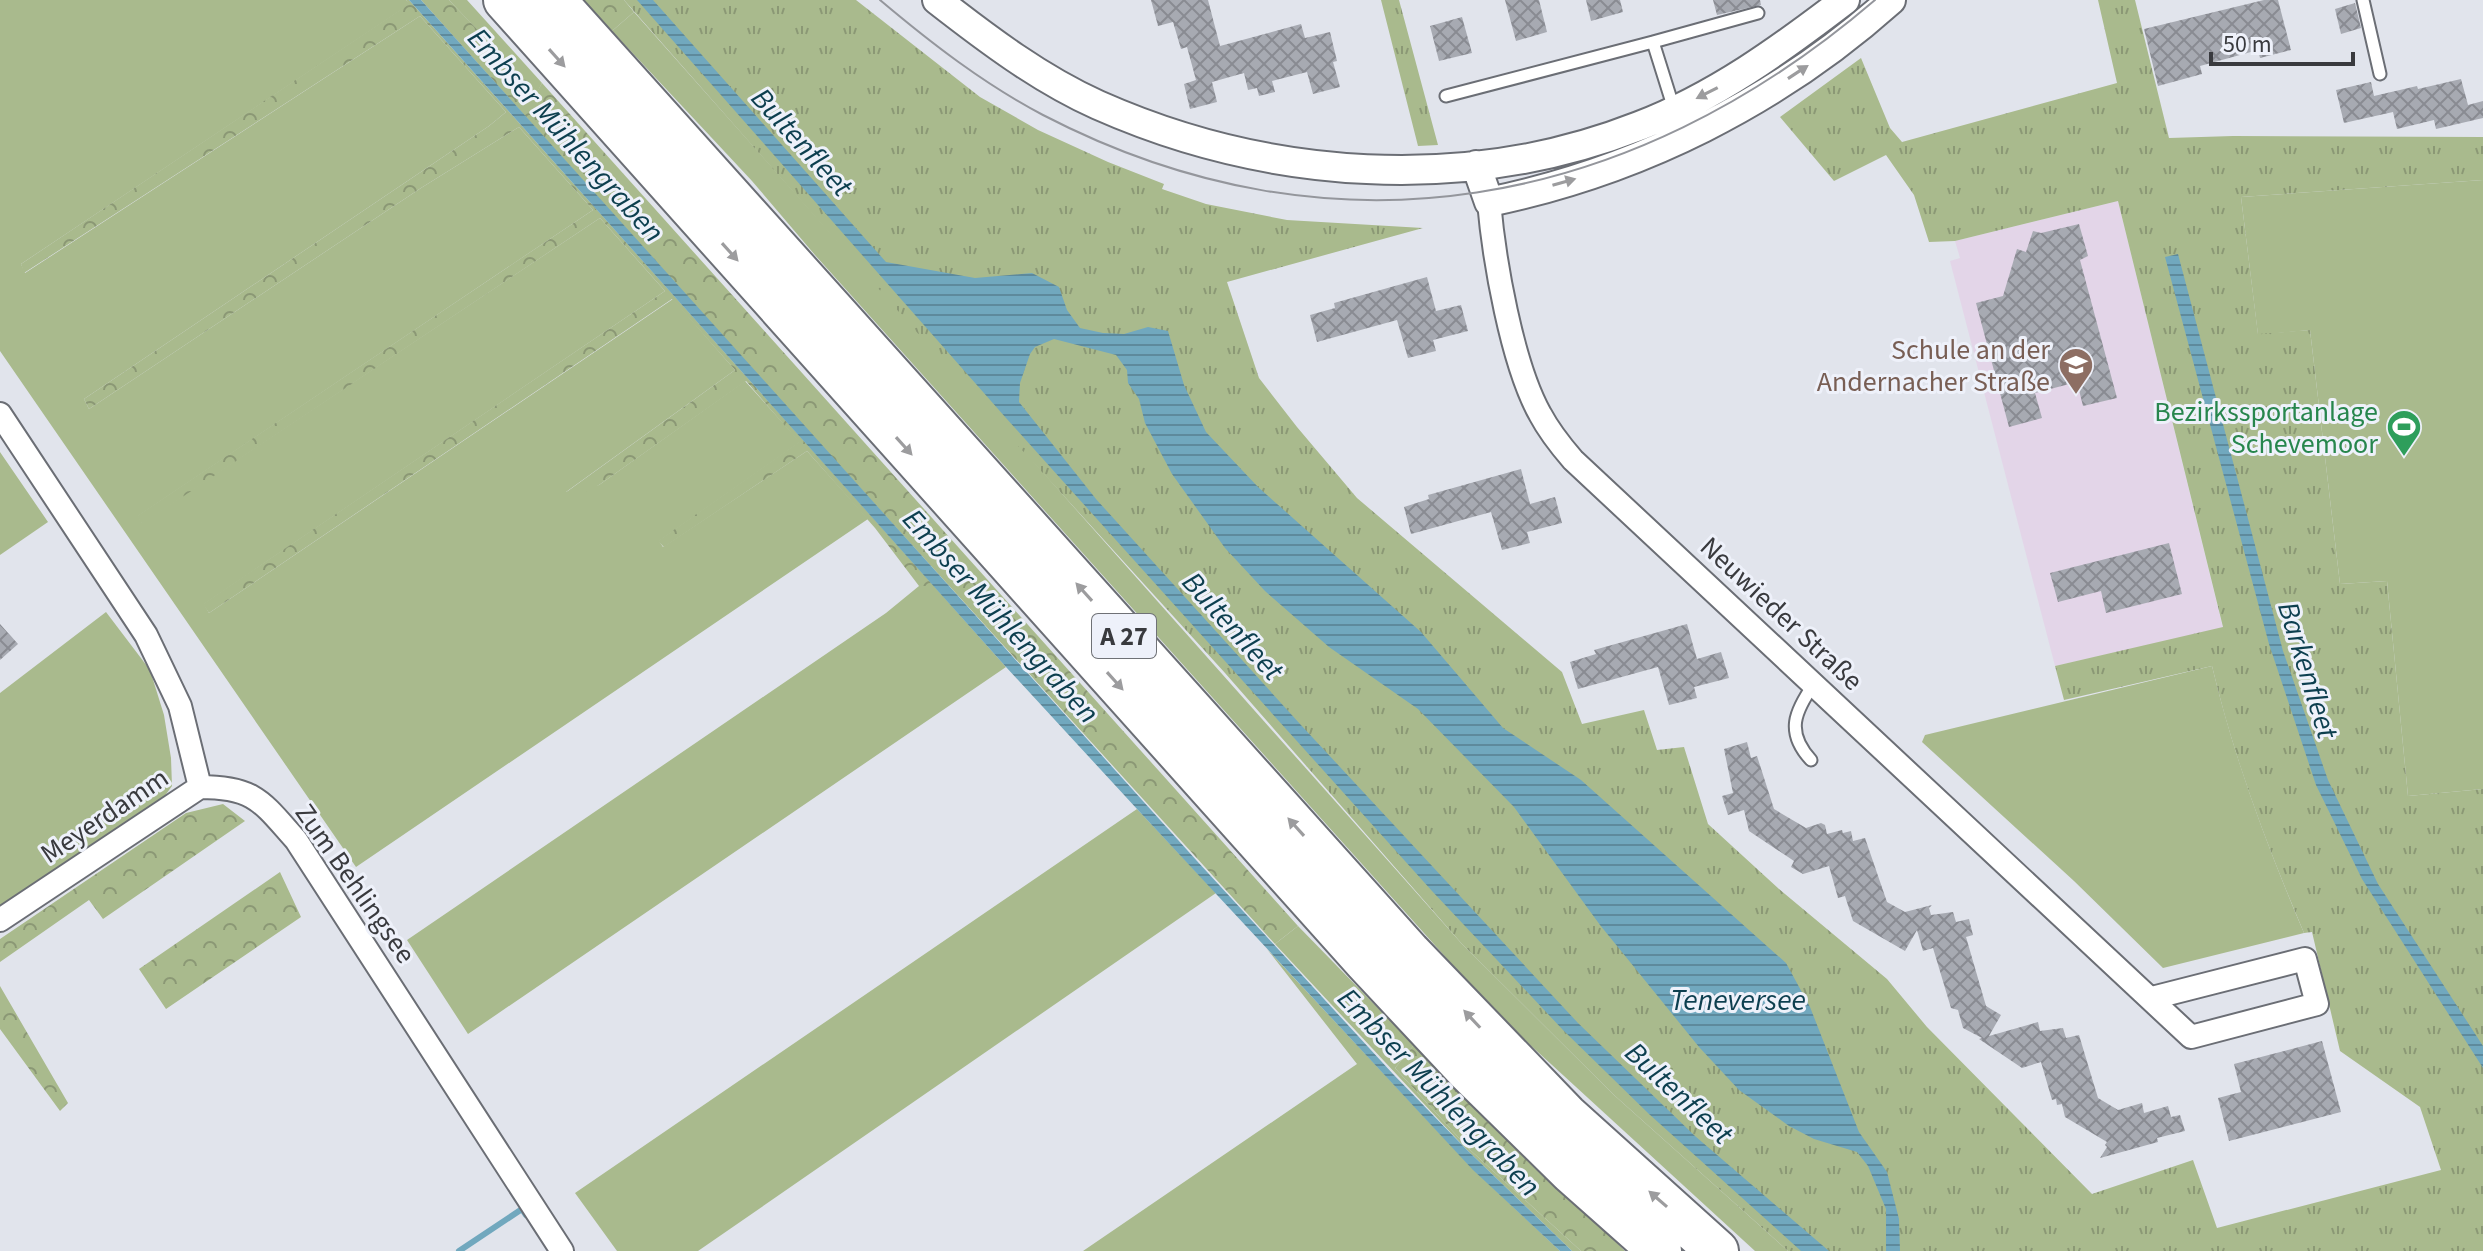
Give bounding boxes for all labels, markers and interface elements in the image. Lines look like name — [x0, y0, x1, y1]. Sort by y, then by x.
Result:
scale bar — [2211, 16, 2353, 66]
water label: Embser Mühlengraben — [457, 18, 674, 252]
text: 50 m — [2223, 27, 2272, 62]
one-way arrow — [548, 48, 565, 68]
one-way arrow — [1788, 64, 1809, 79]
water label: Bultenfleet — [741, 78, 863, 207]
one-way arrow — [1696, 86, 1719, 99]
one-way arrow — [1553, 175, 1577, 188]
one-way arrow — [721, 242, 739, 261]
place label: Schule an der Andernacher Straße — [1817, 330, 2050, 402]
school or university icon: Schule an der Andernacher Straße — [2057, 346, 2095, 396]
place label: Bezirkssportanlage Schevemoor — [2154, 392, 2378, 464]
sports icon: Bezirkssportanlage Schevemoor — [2385, 408, 2423, 458]
one-way arrow — [895, 435, 912, 455]
water label: Embser Mühlengraben — [892, 499, 1109, 733]
street label: Neuwieder Straße — [1691, 528, 1872, 700]
water label: Bultenfleet — [1172, 562, 1294, 691]
one-way arrow — [1076, 583, 1094, 602]
water label: Barkenfleet — [2266, 596, 2349, 745]
road number: A 27 — [1092, 614, 1156, 658]
one-way arrow — [1105, 672, 1123, 691]
street label: Meyerdamm — [33, 758, 177, 873]
street label: Zum Behlingsee — [285, 795, 425, 972]
one-way arrow — [1287, 817, 1305, 837]
water label: Embser Mühlengraben — [1327, 978, 1550, 1207]
water label: Teneversee — [1670, 979, 1806, 1022]
one-way arrow — [1463, 1010, 1481, 1029]
water label: Bultenfleet — [1615, 1032, 1743, 1156]
one-way arrow — [1649, 1191, 1668, 1209]

